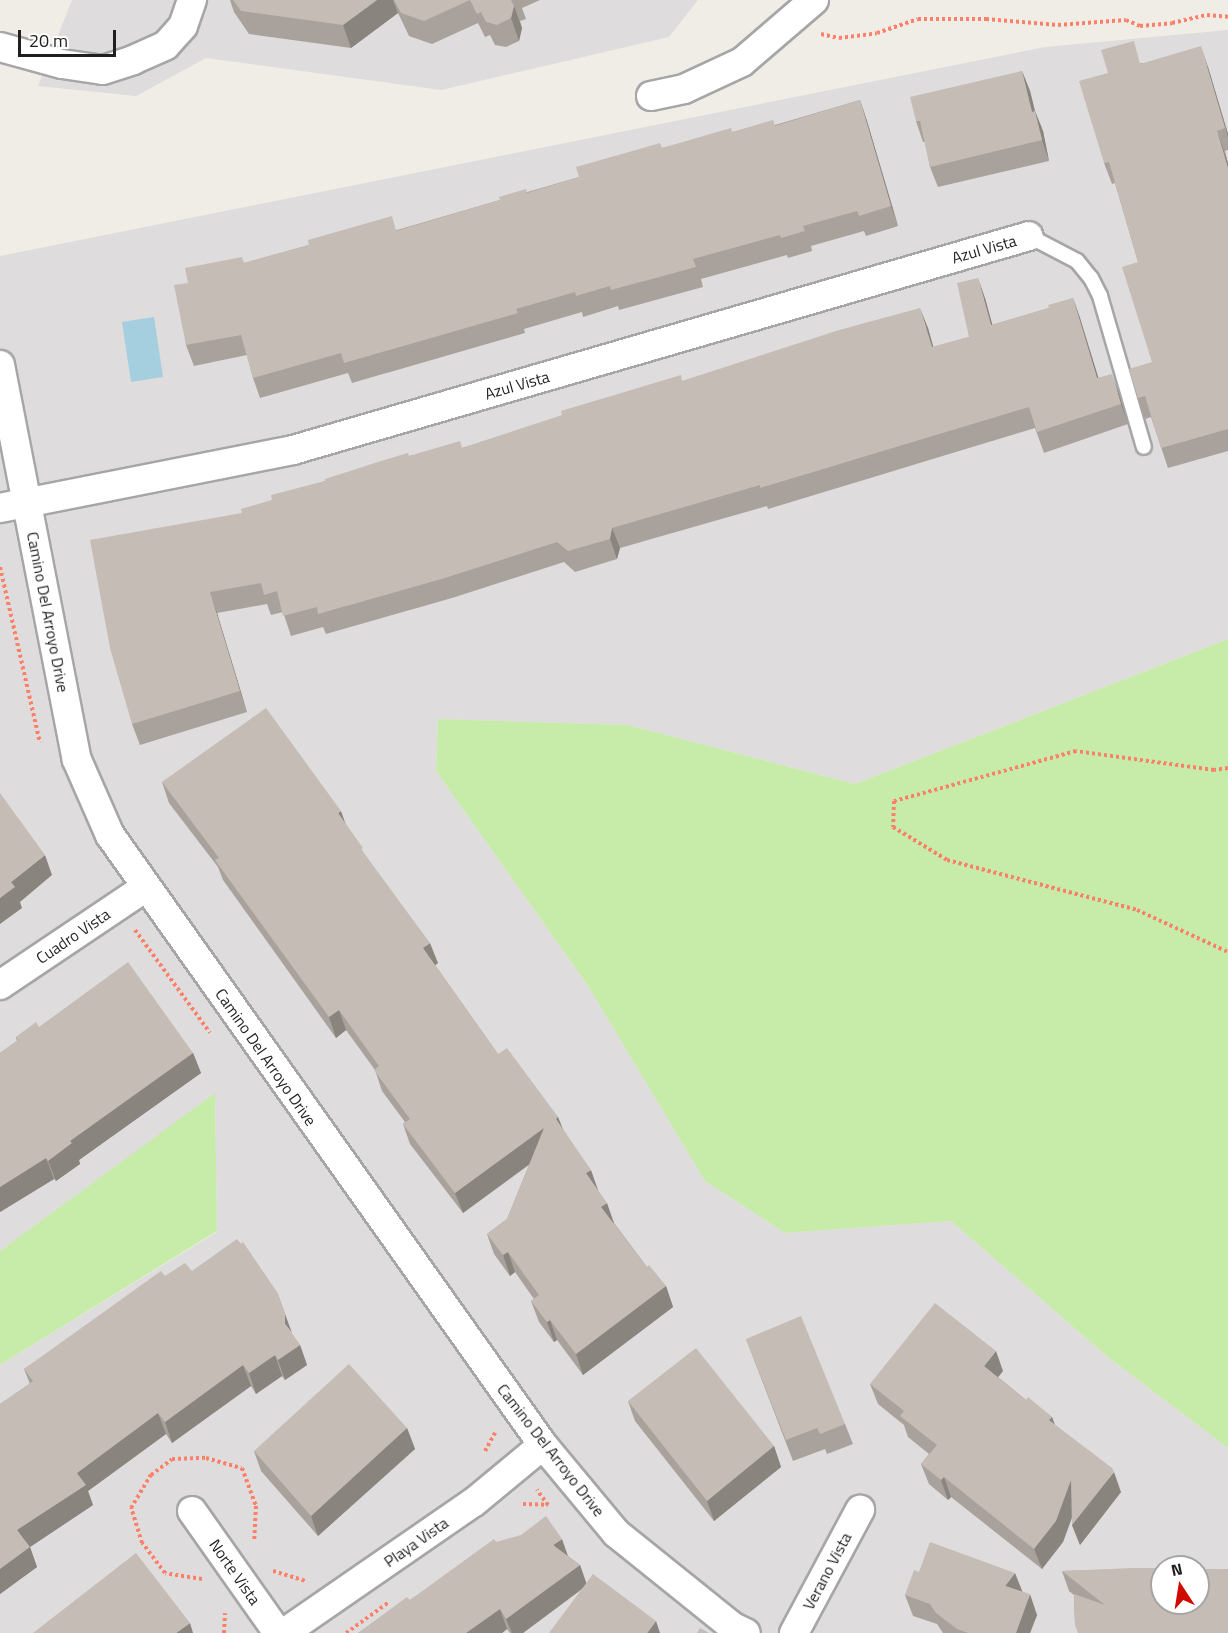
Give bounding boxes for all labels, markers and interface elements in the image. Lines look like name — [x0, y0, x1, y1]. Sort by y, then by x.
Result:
scale bar — [21, 18, 118, 56]
text: 20 m — [29, 27, 68, 54]
street label: Azul Vista — [949, 231, 1019, 267]
street label: Azul Vista — [482, 367, 552, 403]
street label: Camino Del Arroyo Drive — [23, 530, 73, 694]
street label: Cuadro Vista — [33, 904, 113, 968]
street label: Camino Del Arroyo Drive — [211, 985, 321, 1129]
street label: Camino Del Arroyo Drive — [493, 1380, 609, 1520]
street label: Playa Vista — [380, 1513, 452, 1571]
street label: Verano Vista — [799, 1529, 855, 1613]
street label: Norte Vista — [205, 1535, 265, 1609]
north arrow — [1150, 1555, 1210, 1615]
text: N — [1169, 1556, 1185, 1582]

